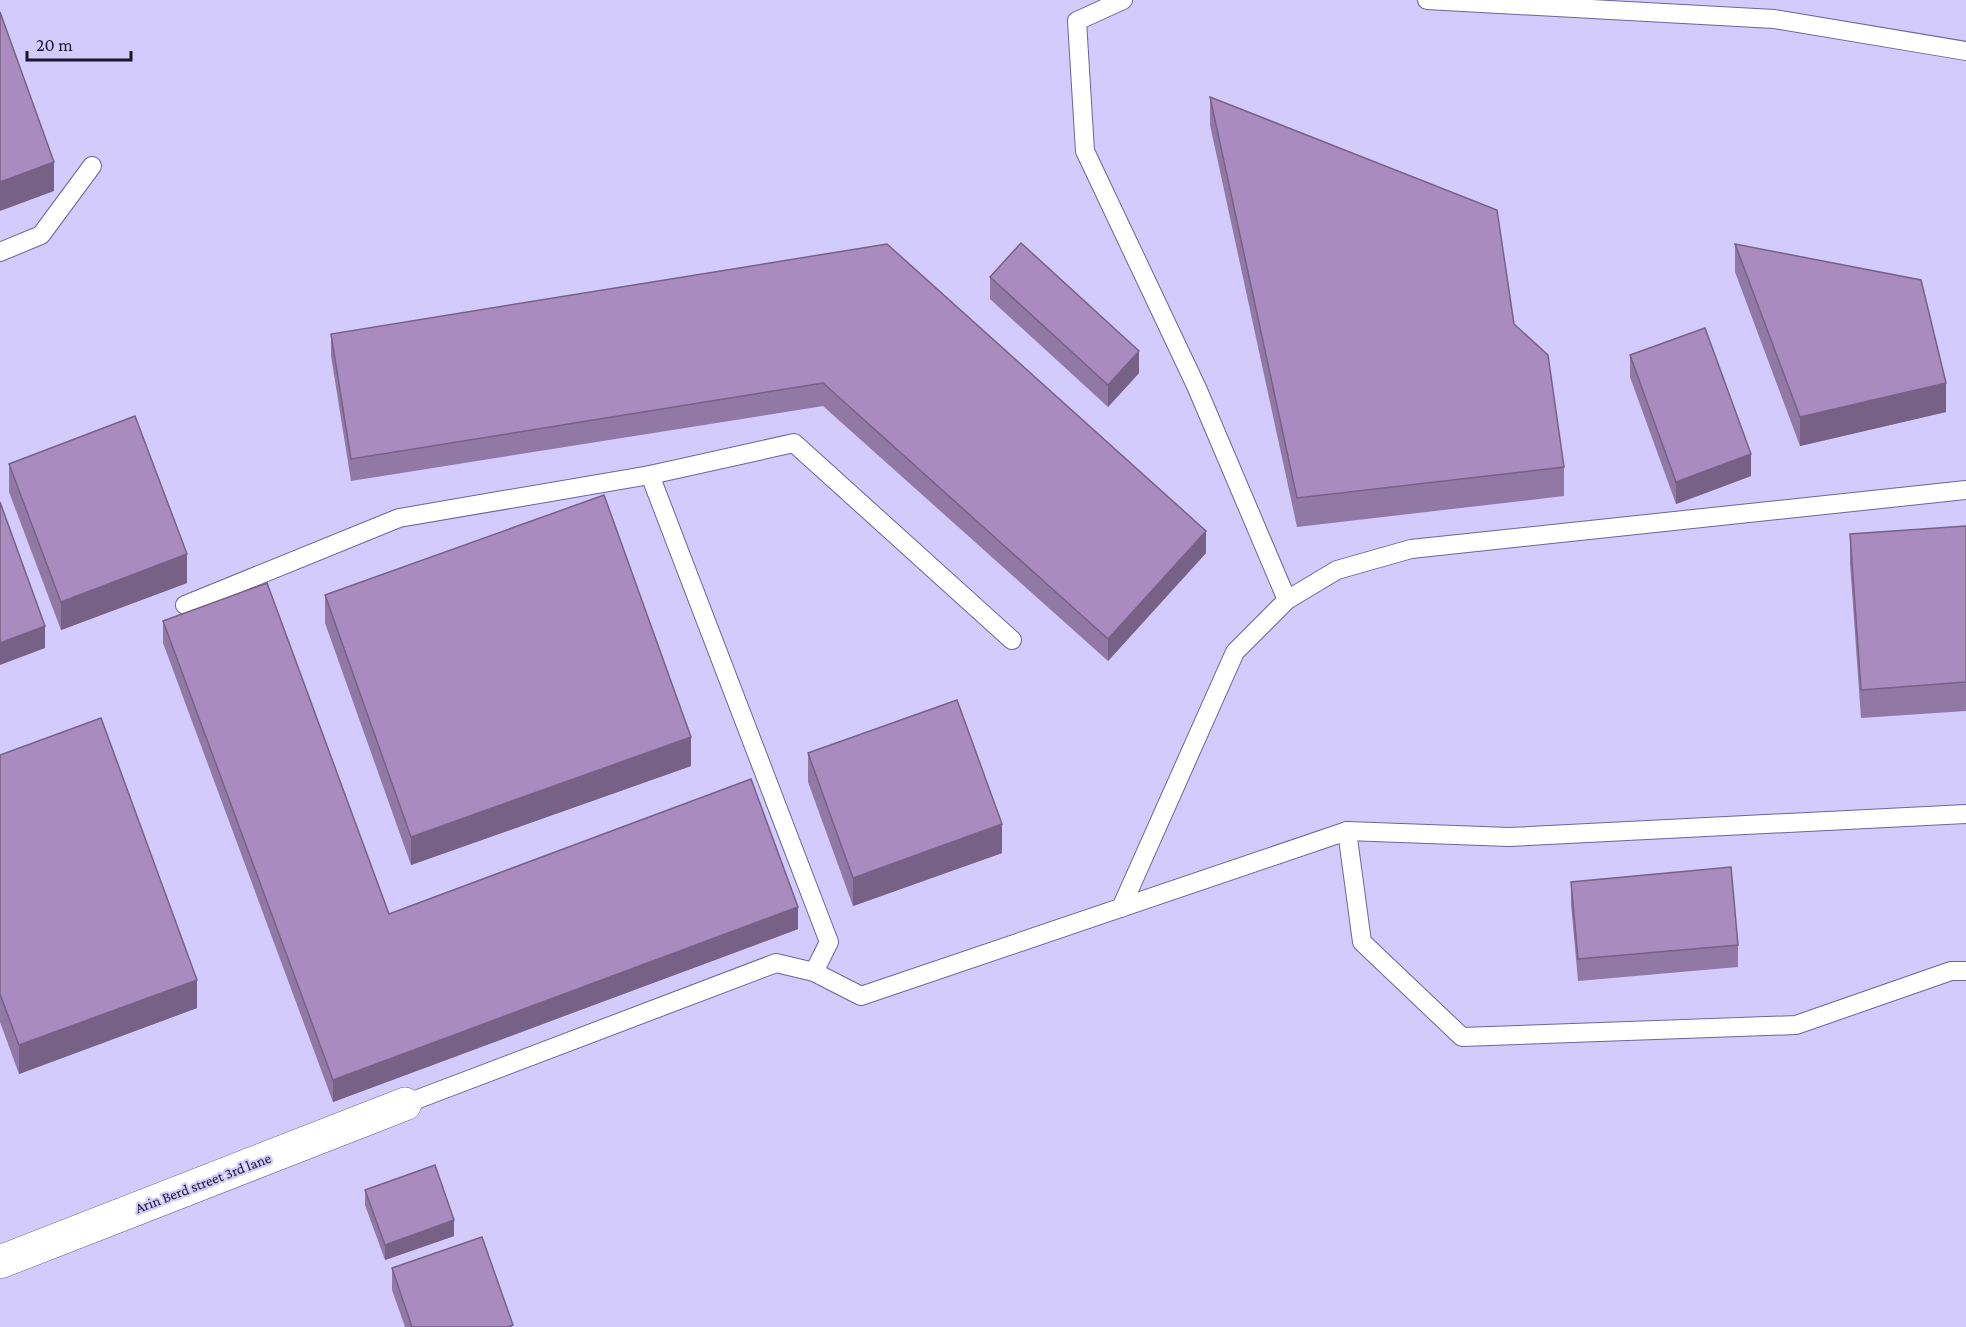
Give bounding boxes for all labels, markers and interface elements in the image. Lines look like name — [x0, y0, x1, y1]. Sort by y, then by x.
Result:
scale bar — [27, 24, 130, 62]
text: 20 m — [36, 35, 73, 55]
street label: Arin Berd street 3rd lane — [133, 1150, 274, 1216]

